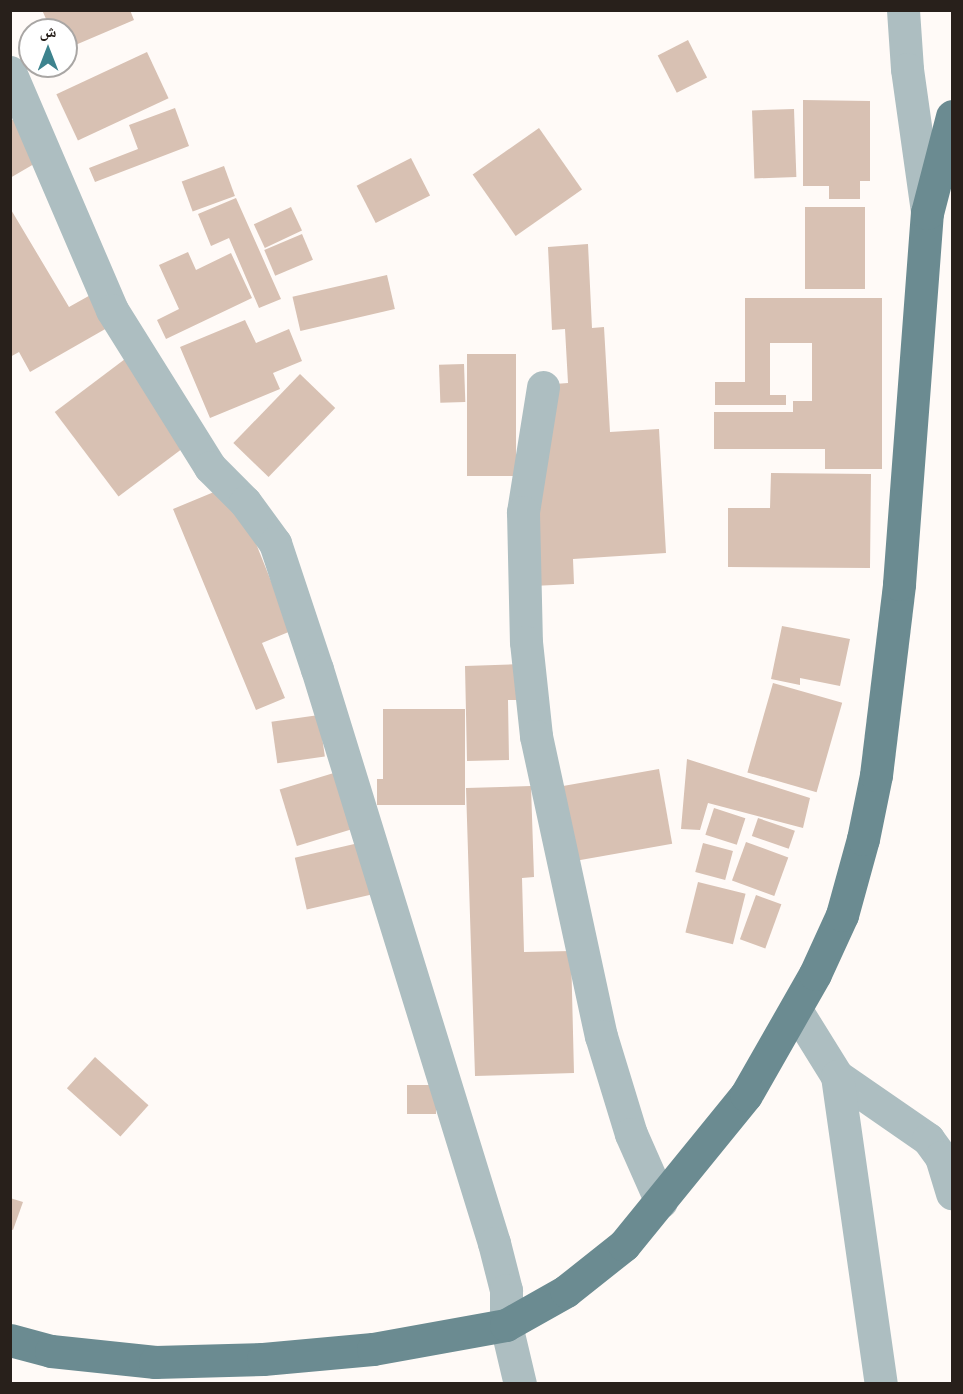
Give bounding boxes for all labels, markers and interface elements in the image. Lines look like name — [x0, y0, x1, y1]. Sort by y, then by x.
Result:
north arrow — [18, 18, 78, 78]
text: ش — [40, 20, 56, 43]

